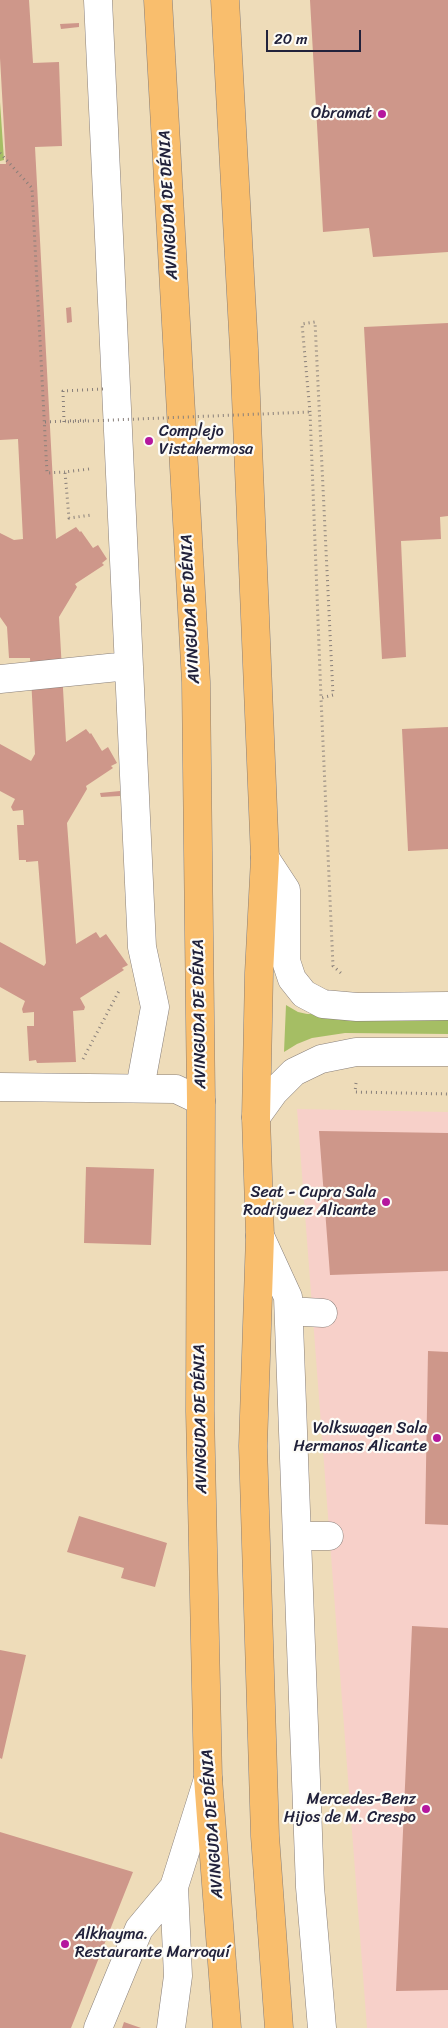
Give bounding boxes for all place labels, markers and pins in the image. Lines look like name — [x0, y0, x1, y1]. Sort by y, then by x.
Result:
place label: Obramat — [311, 104, 372, 124]
marker: Obramat — [376, 108, 388, 120]
place label: Complejo Vistahermosa — [159, 422, 253, 460]
marker: Complejo Vistahermosa — [143, 435, 155, 447]
place label: Seat - Cupra Sala Rodriguez Alicante — [243, 1183, 376, 1221]
marker: Seat - Cupra Sala Rodriguez Alicante — [380, 1196, 392, 1208]
place label: Volkswagen Sala Hermanos Alicante — [294, 1419, 427, 1457]
marker: Volkswagen Sala Hermanos Alicante — [431, 1432, 443, 1444]
place label: Mercedes-Benz Hijos de M. Crespo — [284, 1790, 416, 1828]
marker: Mercedes-Benz Hijos de M. Crespo — [420, 1803, 432, 1815]
place label: Alkhayma. Restaurante Marroquí — [75, 1925, 230, 1963]
marker: Alkhayma. Restaurante Marroquí — [59, 1938, 71, 1950]

